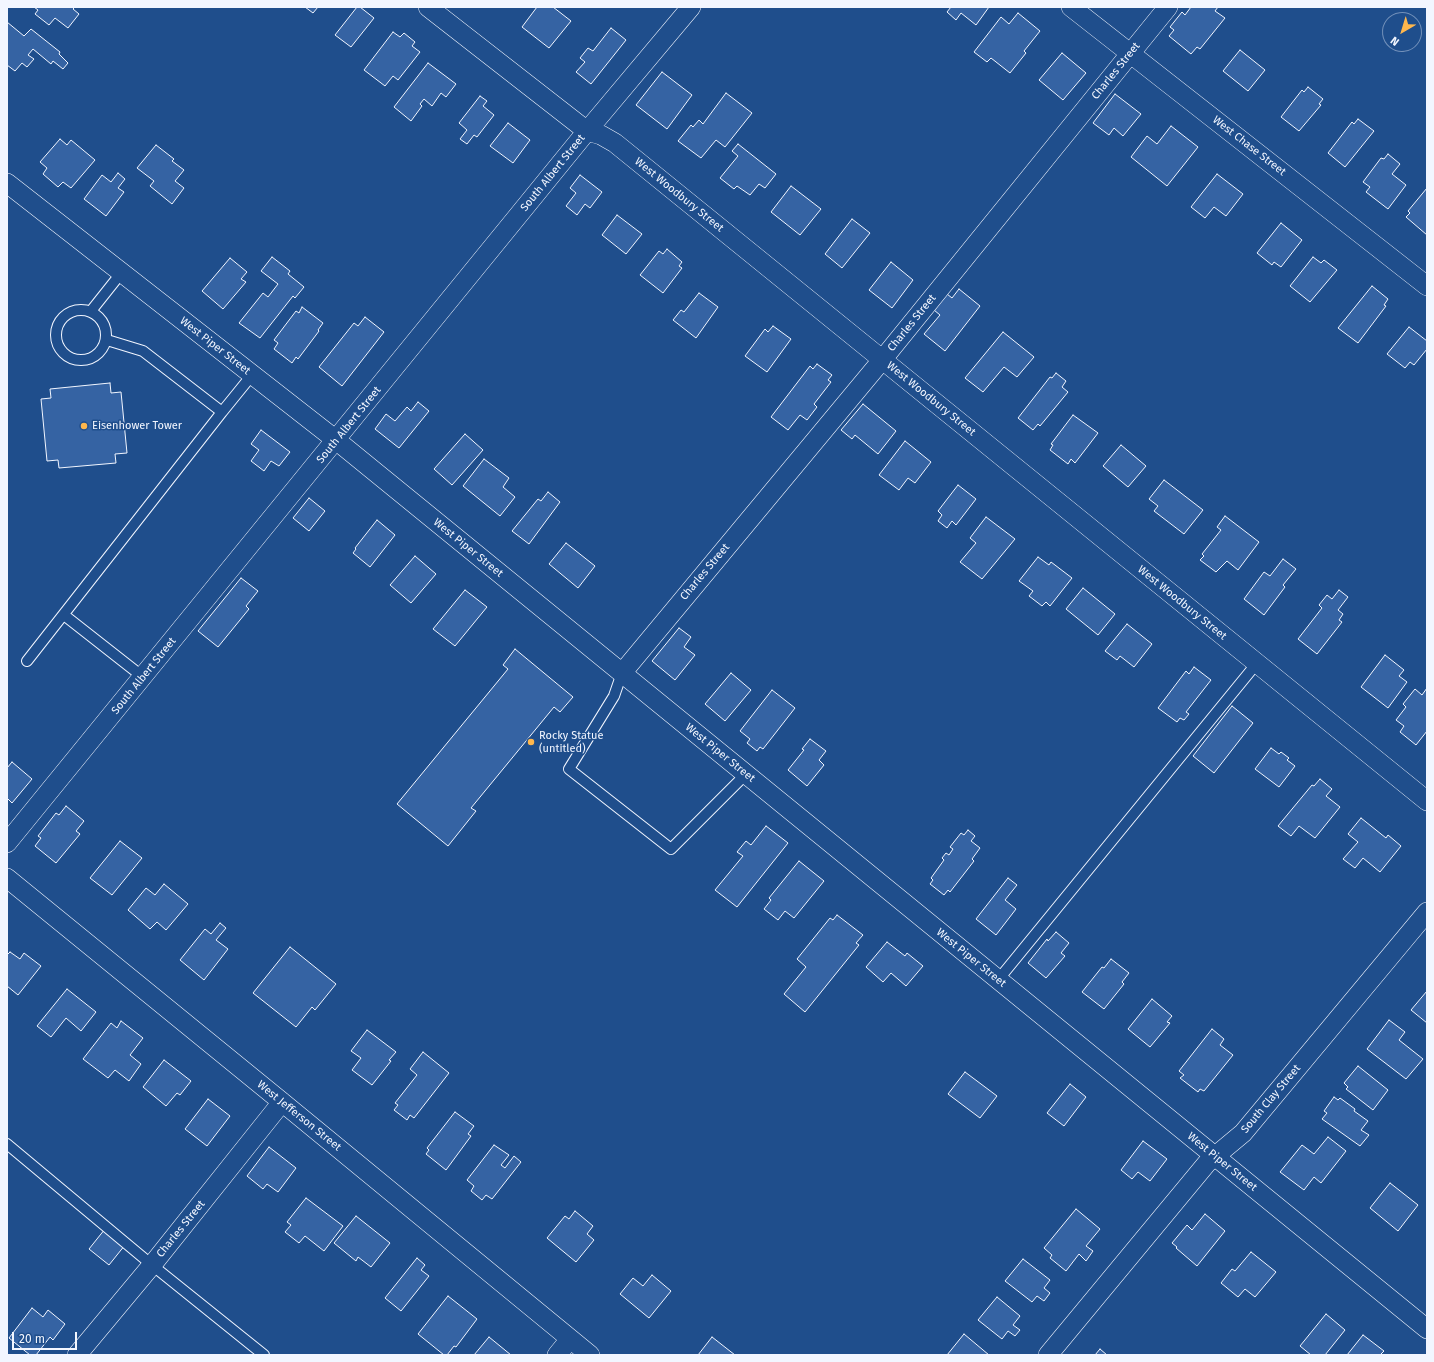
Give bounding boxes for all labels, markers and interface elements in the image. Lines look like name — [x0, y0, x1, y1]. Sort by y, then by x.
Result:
north arrow — [1382, 12, 1422, 52]
text: N — [1388, 34, 1402, 48]
street label: Charles Street — [1089, 40, 1143, 102]
street label: West Chase Street — [1210, 113, 1288, 179]
street label: South Albert Street — [518, 132, 588, 214]
street label: West Woodbury Street — [632, 155, 726, 235]
street label: Charles Street — [885, 292, 939, 354]
street label: West Piper Street — [177, 314, 253, 378]
street label: West Woodbury Street — [884, 359, 978, 439]
street label: South Albert Street — [314, 384, 384, 466]
place label: Eisenhower Tower — [92, 419, 182, 433]
marker: Eisenhower Tower — [79, 421, 89, 431]
street label: West Piper Street — [430, 516, 506, 580]
street label: Charles Street — [678, 541, 732, 603]
street label: West Woodbury Street — [1135, 563, 1229, 643]
street label: South Albert Street — [109, 635, 179, 717]
street label: West Piper Street — [682, 721, 758, 785]
place label: Rocky Statue (untitled) — [539, 729, 603, 755]
marker: Rocky Statue (untitled) — [526, 737, 536, 747]
street label: West Piper Street — [933, 926, 1009, 990]
street label: South Clay Street — [1239, 1062, 1303, 1136]
street label: West Jefferson Street — [254, 1078, 344, 1154]
street label: West Piper Street — [1184, 1130, 1260, 1194]
street label: Charles Street — [154, 1198, 208, 1260]
scale bar — [14, 1324, 79, 1350]
text: 20 m — [19, 1332, 45, 1346]

